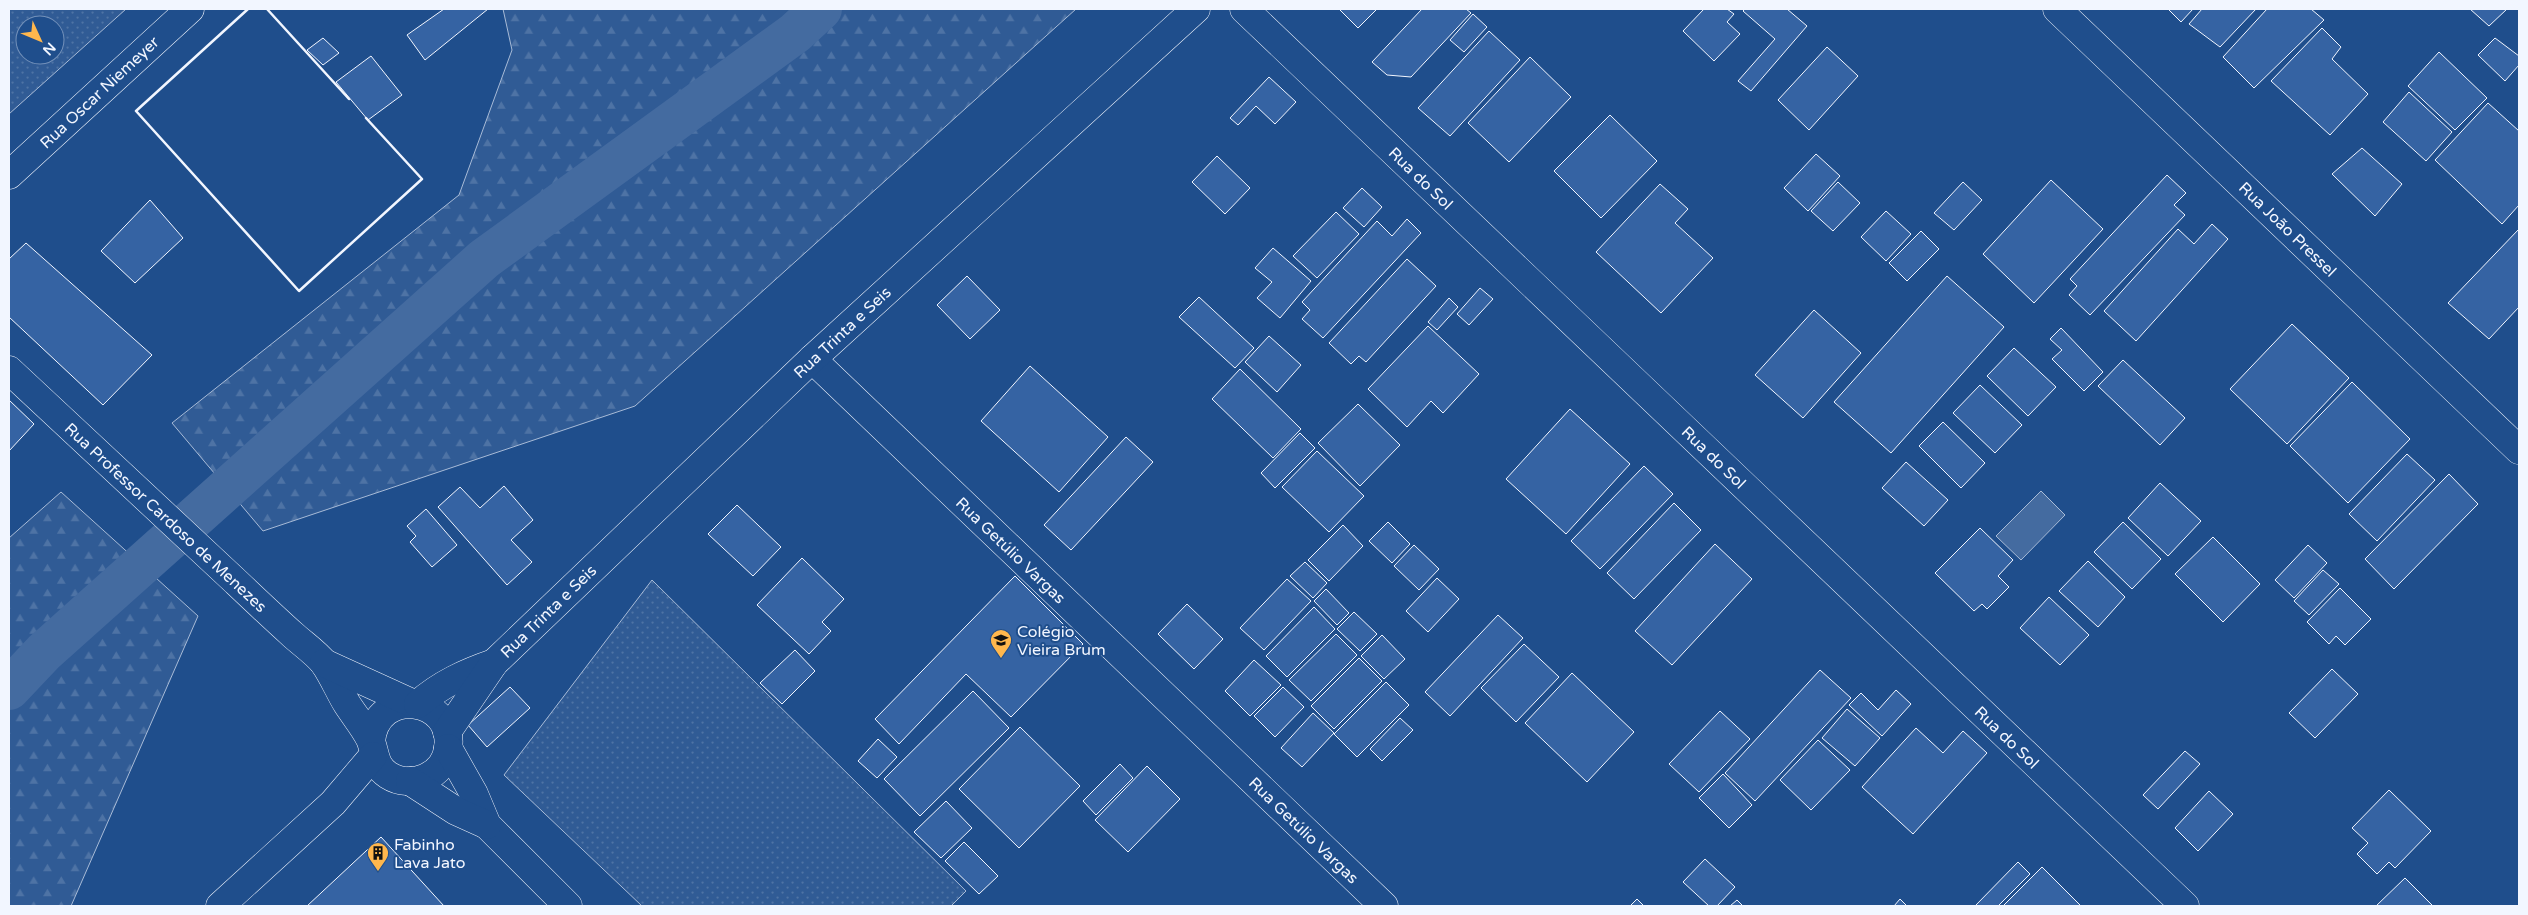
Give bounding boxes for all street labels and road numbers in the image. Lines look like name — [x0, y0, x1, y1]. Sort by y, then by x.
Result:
street label: Rua Oscar Niemeyer — [36, 32, 162, 152]
street label: Rua do Sol — [1384, 143, 1457, 214]
street label: Rua João Pressel — [2234, 178, 2340, 281]
street label: Rua Trinta e Seis — [790, 283, 896, 383]
street label: Rua Professor Cardoso de Menezes — [60, 419, 271, 617]
street label: Rua do Sol — [1677, 422, 1750, 493]
street label: Rua Getúlio Vargas — [951, 493, 1069, 608]
street label: Rua Trinta e Seis — [497, 561, 601, 663]
street label: Rua do Sol — [1970, 702, 2043, 773]
street label: Rua Getúlio Vargas — [1244, 773, 1362, 888]

